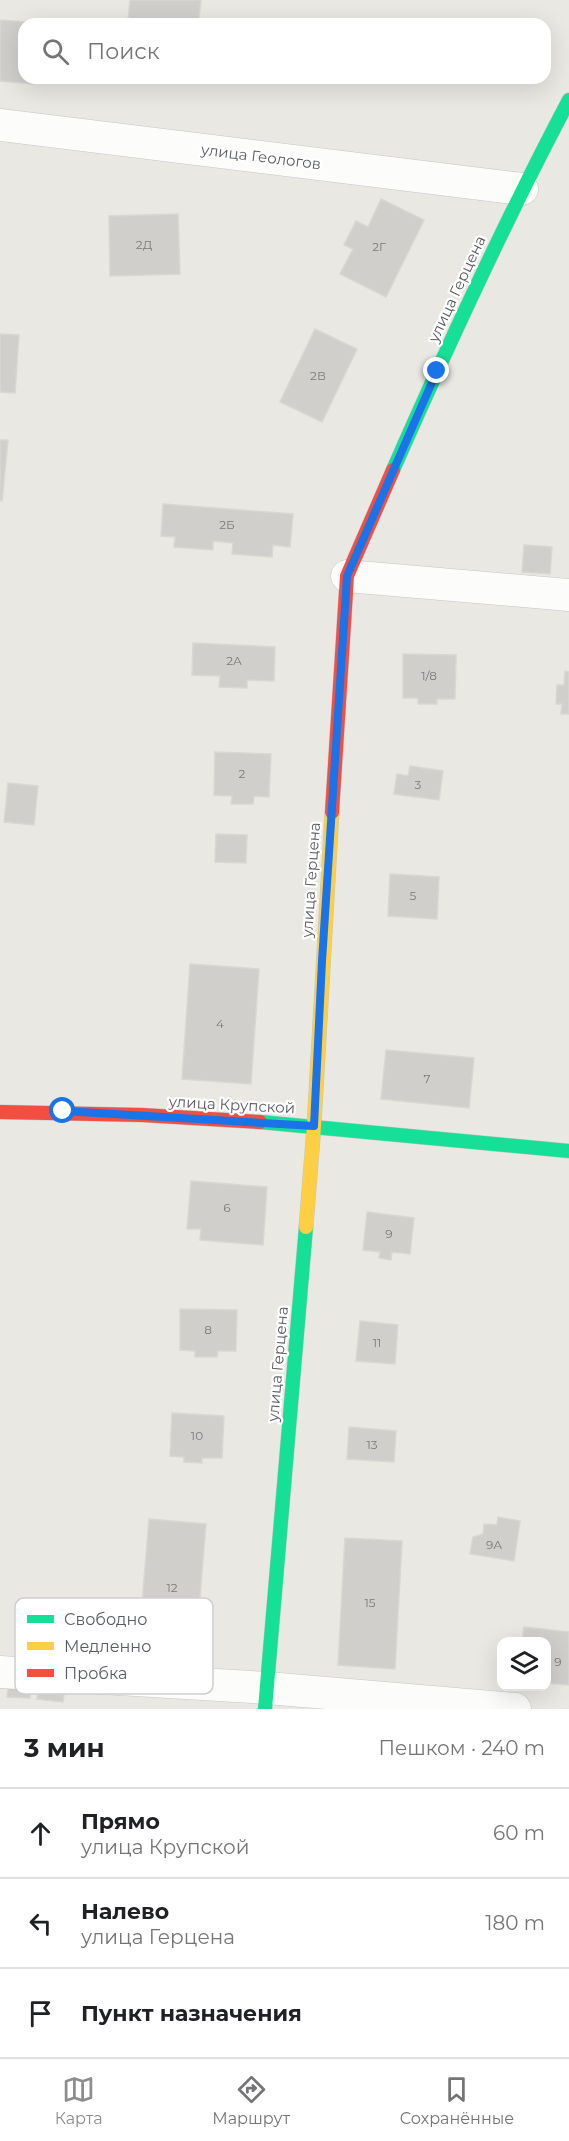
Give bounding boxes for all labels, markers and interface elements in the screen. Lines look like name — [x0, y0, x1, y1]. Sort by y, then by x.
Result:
search box — [18, 18, 551, 84]
icon: search — [39, 35, 72, 68]
text: Поиск — [87, 38, 159, 65]
street label: улица Геологов — [199, 140, 322, 173]
street label: улица Герцена — [423, 232, 490, 346]
house number: 2Д — [136, 237, 153, 252]
house number: 2Г — [372, 239, 386, 254]
route end — [423, 357, 449, 383]
house number: 2В — [310, 368, 326, 383]
house number: 2Б — [219, 517, 235, 532]
house number: 2А — [226, 653, 242, 668]
house number: 1/8 — [421, 668, 437, 683]
house number: 2 — [239, 766, 246, 781]
house number: 3 — [415, 777, 422, 792]
street label: улица Герцена — [297, 822, 324, 939]
house number: 5 — [410, 888, 417, 903]
house number: 4 — [216, 1016, 224, 1031]
house number: 7 — [423, 1071, 431, 1086]
street label: улица Крупской — [167, 1092, 296, 1117]
route start — [49, 1097, 75, 1123]
house number: 6 — [223, 1200, 231, 1215]
house number: 9 — [385, 1226, 393, 1241]
street label: улица Герцена — [263, 1306, 292, 1423]
house number: 8 — [204, 1322, 212, 1337]
house number: 11 — [373, 1335, 381, 1350]
house number: 10 — [191, 1428, 203, 1443]
house number: 13 — [366, 1437, 378, 1452]
house number: 9А — [486, 1537, 502, 1552]
house number: 12 — [166, 1580, 178, 1595]
house number: 15 — [364, 1595, 376, 1610]
legend — [15, 1598, 213, 1694]
text: Свободно — [64, 1610, 147, 1629]
text: Медленно — [64, 1637, 151, 1656]
map controls — [497, 1637, 551, 1691]
button: layers — [497, 1637, 551, 1691]
house number: 9 — [554, 1654, 562, 1669]
text: Пробка — [64, 1664, 127, 1683]
text: 3 мин — [24, 1732, 104, 1764]
text: Пешком · 240 m — [378, 1736, 545, 1760]
text: Прямо — [81, 1808, 160, 1835]
icon: ahead — [24, 1817, 57, 1850]
text: 60 m — [493, 1821, 545, 1845]
text: улица Крупской — [81, 1835, 250, 1859]
text: Налево — [81, 1898, 169, 1925]
icon: left — [24, 1907, 57, 1940]
text: 180 m — [485, 1911, 545, 1935]
text: улица Герцена — [81, 1925, 235, 1949]
icon: arrive — [24, 1997, 57, 2030]
text: Пункт назначения — [81, 2000, 302, 2027]
tab: Карта — [55, 2073, 103, 2128]
tab: Маршрут — [212, 2073, 290, 2128]
tab: Сохранённые — [400, 2073, 514, 2128]

